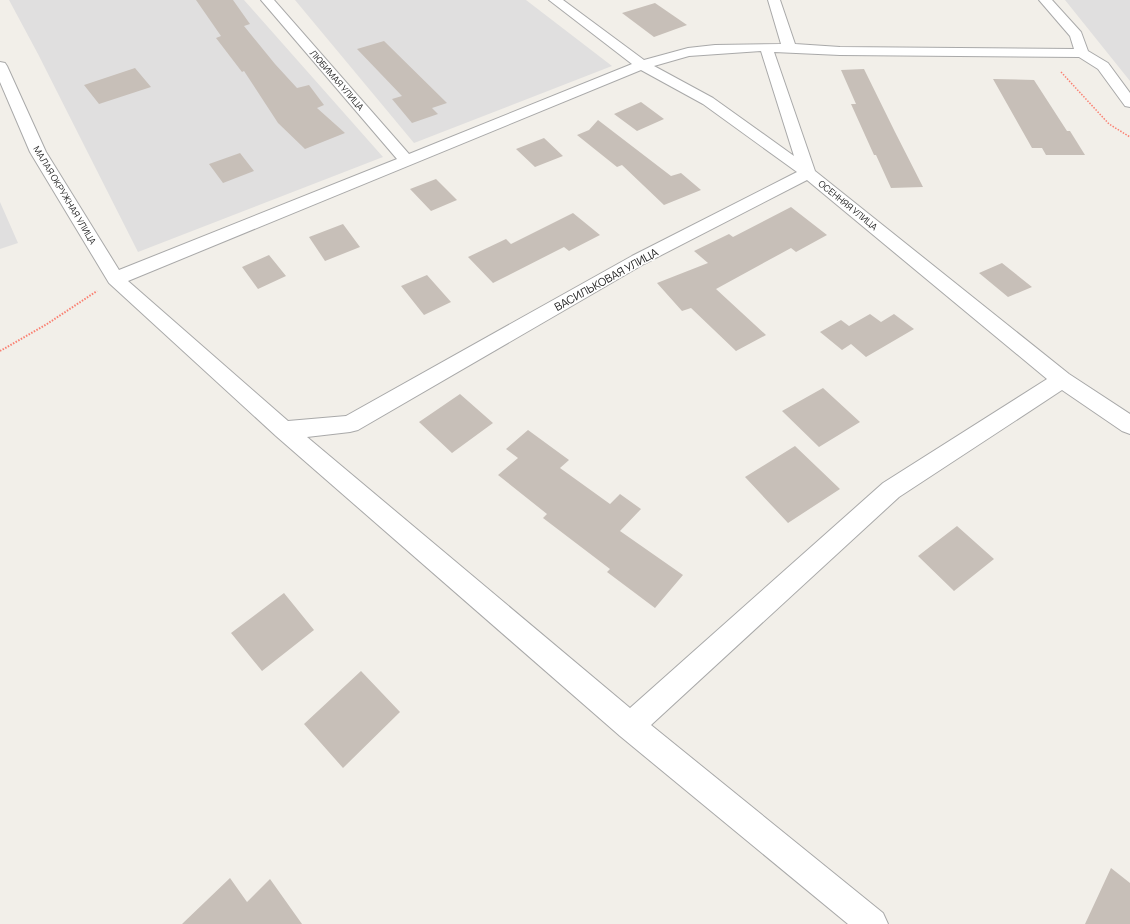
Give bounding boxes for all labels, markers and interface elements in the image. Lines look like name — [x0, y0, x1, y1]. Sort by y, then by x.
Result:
street label: ЛЮБИМАЯ УЛИЦА — [307, 47, 367, 113]
street label: МАЛАЯ ОКРУЖНАЯ УЛИЦА — [30, 143, 100, 247]
street label: ОСЕННЯЯ УЛИЦА — [815, 177, 881, 233]
street label: ВАСИЛЬКОВАЯ УЛИЦА — [551, 244, 661, 314]

